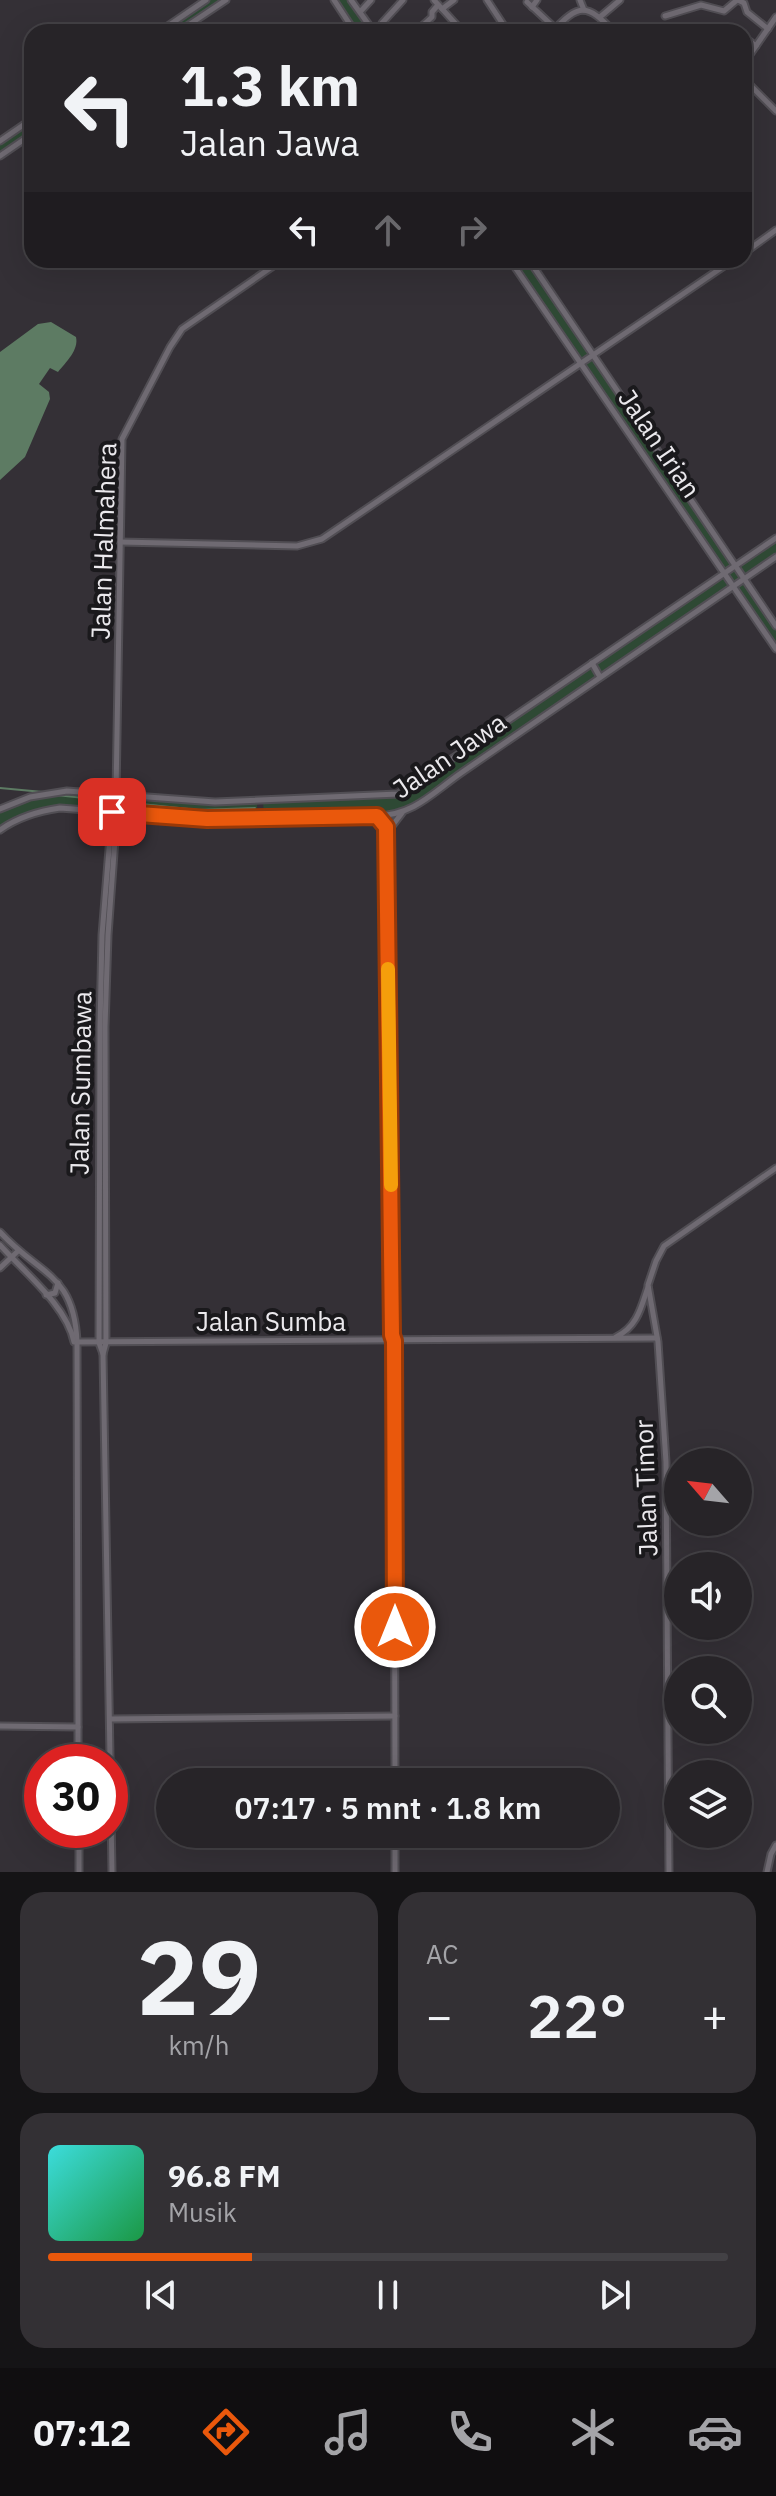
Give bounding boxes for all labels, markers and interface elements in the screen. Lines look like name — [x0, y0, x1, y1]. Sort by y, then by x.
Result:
text: 1.3 km — [180, 49, 360, 121]
icon: left — [48, 56, 152, 160]
text: Jalan Jawa — [180, 119, 360, 166]
icon: left — [282, 208, 326, 252]
icon: ahead — [366, 208, 410, 252]
icon: right — [450, 208, 494, 252]
street label: Jalan Irian — [611, 382, 709, 504]
street label: Jalan Halmahera — [83, 442, 123, 640]
street label: Jalan Jawa — [386, 705, 512, 805]
pin — [78, 778, 146, 846]
icon: arrive — [90, 790, 134, 834]
street label: Jalan Sumbawa — [61, 991, 99, 1175]
street label: Jalan Sumba — [196, 1304, 346, 1338]
street label: Jalan Timor — [626, 1418, 664, 1557]
north arrow — [664, 1448, 752, 1536]
map controls — [664, 1448, 752, 1848]
button: sound — [664, 1552, 752, 1640]
position arrow — [353, 1585, 437, 1669]
button: search — [664, 1656, 752, 1744]
speed limit sign: 30 — [24, 1744, 128, 1848]
button: layers — [664, 1760, 752, 1848]
text: 07:17 · 5 mnt · 1.8 km — [235, 1788, 541, 1827]
text: 29 — [137, 1908, 261, 2044]
text: AC — [426, 1937, 458, 1971]
text: 22° — [527, 1976, 627, 2055]
text: − — [426, 1987, 452, 2044]
text: + — [702, 1987, 728, 2044]
text: km/h — [168, 2028, 230, 2062]
text: 96.8 FM — [168, 2156, 281, 2195]
text: Musik — [168, 2195, 237, 2229]
icon: previous — [139, 2273, 183, 2317]
icon: pause — [366, 2273, 410, 2317]
icon: next — [593, 2273, 637, 2317]
icon: directions — [198, 2404, 254, 2460]
icon: music — [320, 2404, 376, 2460]
icon: phone — [442, 2404, 498, 2460]
icon: climate — [565, 2404, 621, 2460]
icon: car — [687, 2404, 743, 2460]
text: 07:12 — [33, 2409, 131, 2456]

